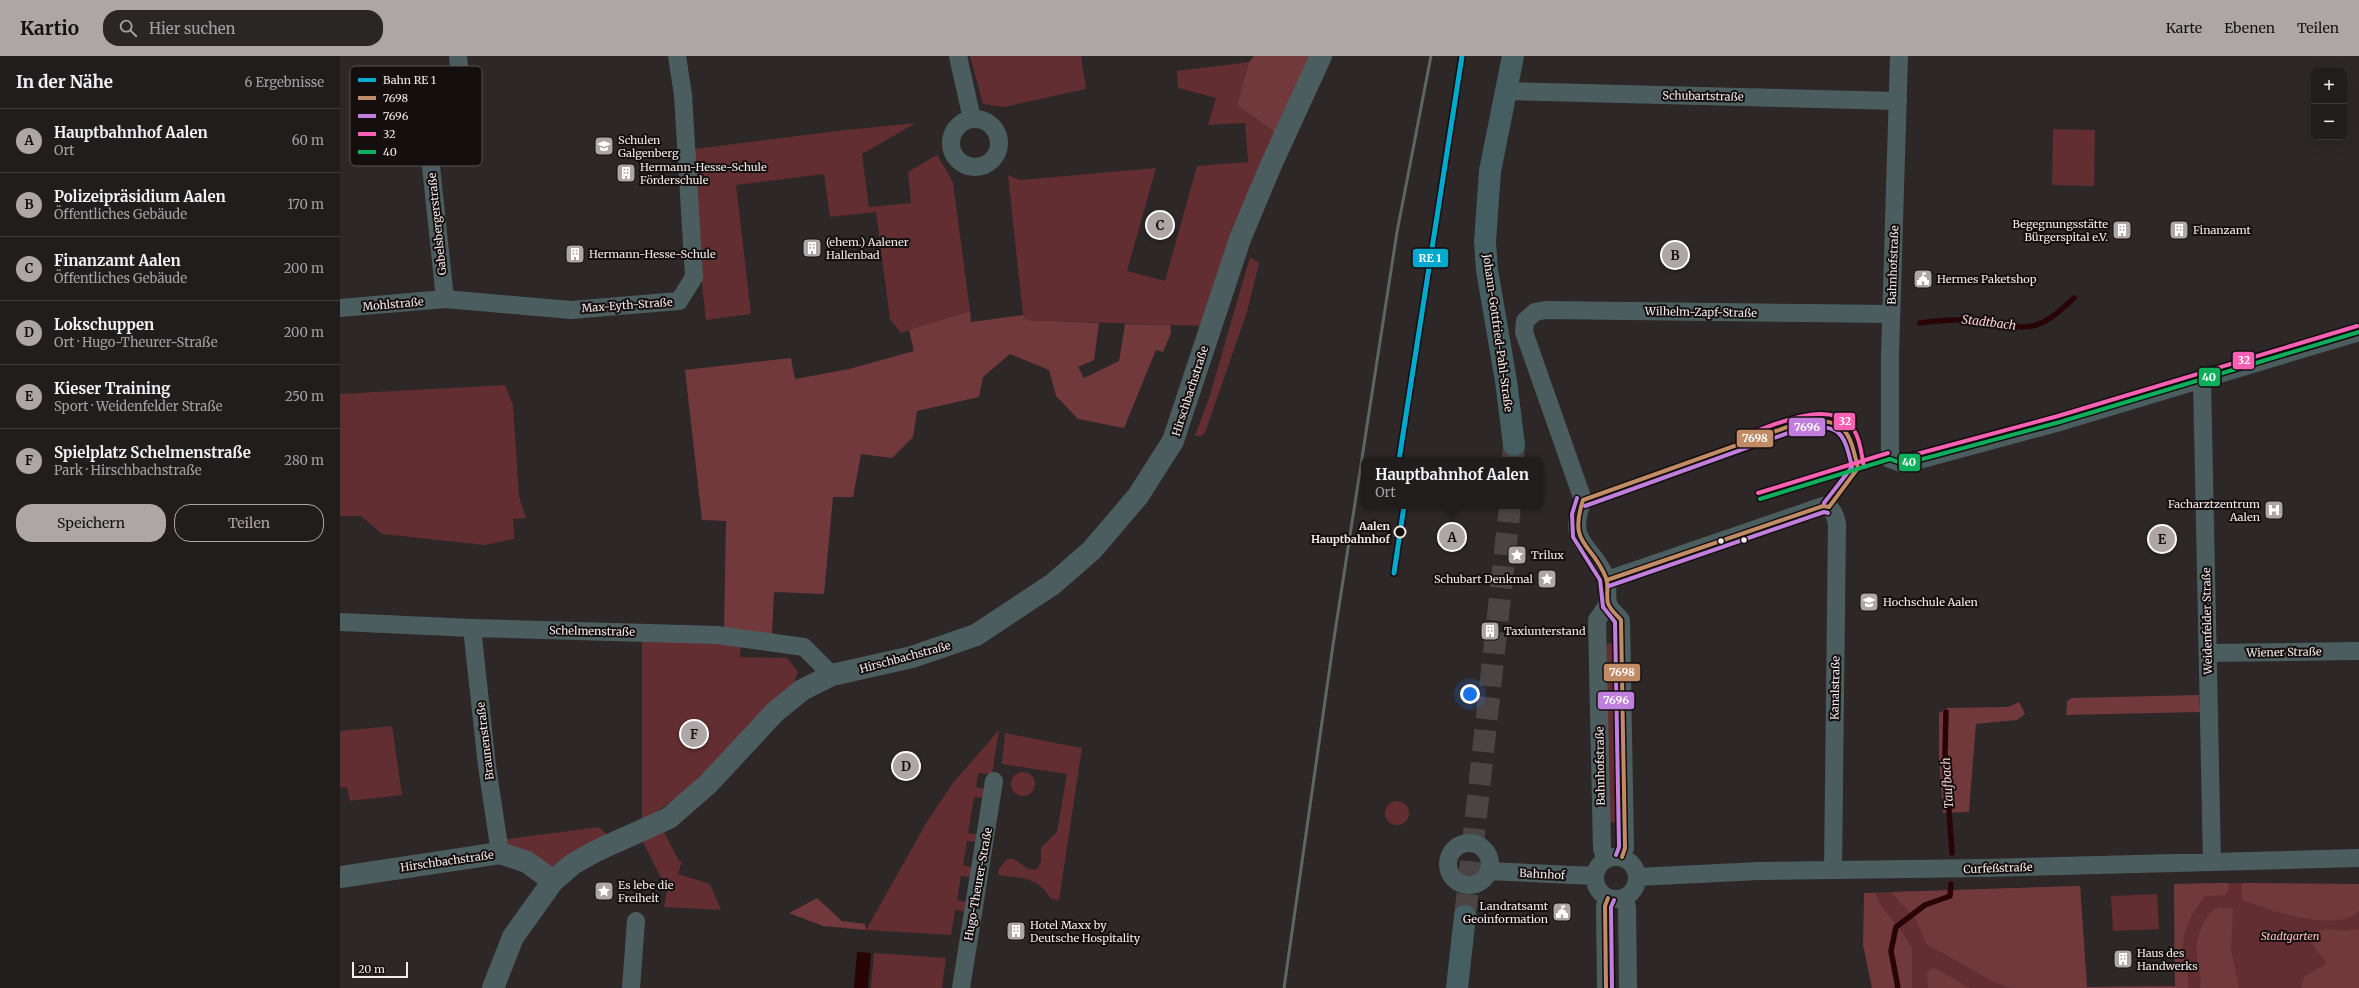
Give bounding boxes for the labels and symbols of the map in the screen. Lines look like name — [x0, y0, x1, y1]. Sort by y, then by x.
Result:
legend — [350, 66, 482, 166]
text: Bahn RE 1 — [383, 73, 436, 87]
street label: Schubartstraße — [1662, 88, 1744, 104]
text: 7698 — [383, 91, 409, 105]
text: 7696 — [383, 109, 409, 123]
text: 32 — [383, 127, 396, 141]
place label: Schulen Galgenberg — [618, 133, 679, 160]
school or university icon: Schulen Galgenberg — [593, 135, 615, 157]
text: 40 — [383, 145, 397, 159]
place label: Hermann-Hesse-Schule Förderschule — [640, 160, 767, 187]
building icon: Hermann-Hesse-Schule Förderschule — [615, 162, 637, 184]
street label: Gabelsbergerstraße — [425, 172, 449, 276]
pin: C — [1147, 210, 1173, 240]
place label: Begegnungsstätte Bürgerspital e.V. — [2013, 217, 2108, 244]
building icon: Begegnungsstätte Bürgerspital e.V. — [2111, 219, 2133, 241]
building icon: Finanzamt — [2168, 219, 2190, 241]
place label: Finanzamt — [2193, 223, 2251, 237]
street label: Bahnhofstraße — [1885, 225, 1901, 305]
place label: (ehem.) Aalener Hallenbad — [826, 235, 909, 262]
building icon: (ehem.) Aalener Hallenbad — [801, 237, 823, 259]
pin: B — [1662, 240, 1688, 270]
building icon: Hermann-Hesse-Schule — [564, 243, 586, 265]
place label: Hermann-Hesse-Schule — [589, 247, 716, 261]
line badge: RE 1 — [1412, 248, 1449, 268]
text: RE 1 — [1419, 251, 1441, 265]
street label: Johann-Gottfried-Pahl-Straße — [1480, 252, 1516, 413]
public building icon: Hermes Paketshop — [1912, 268, 1934, 290]
place label: Hermes Paketshop — [1937, 272, 2037, 286]
street label: Mohlstraße — [362, 294, 424, 314]
street label: Max-Eyth-Straße — [581, 295, 673, 315]
street label: Wilhelm-Zapf-Straße — [1644, 304, 1757, 320]
water label: Stadtbach — [1961, 311, 2017, 333]
street label: Hirschbachstraße — [1169, 344, 1211, 438]
line badge: 32 — [2232, 351, 2255, 370]
text: 32 — [2238, 353, 2251, 367]
line badge: 40 — [2198, 367, 2221, 387]
text: 40 — [2202, 370, 2216, 384]
line badge: 32 — [1833, 412, 1856, 431]
text: 32 — [1839, 414, 1852, 428]
line badge: 7696 — [1788, 417, 1826, 437]
text: 7696 — [1794, 420, 1820, 434]
line badge: 7698 — [1736, 429, 1774, 448]
text: 7698 — [1742, 431, 1768, 445]
line badge: 40 — [1898, 453, 1921, 472]
text: 40 — [1902, 455, 1916, 469]
place label: Facharztzentrum Aalen — [2168, 497, 2261, 524]
hospital icon: Facharztzentrum Aalen — [2263, 499, 2285, 521]
place label: Aalen Hauptbahnhof — [1311, 519, 1391, 546]
pin: A — [1439, 522, 1465, 552]
pin: E — [2149, 524, 2175, 554]
marker: Aalen Hauptbahnhof — [1393, 525, 1407, 539]
unlabelled marker — [1739, 535, 1749, 545]
unlabelled marker — [1716, 536, 1726, 546]
place icon: Trilux — [1506, 544, 1528, 566]
place label: Trilux — [1531, 548, 1564, 562]
street label: Weidenfelder Straße — [2199, 567, 2215, 676]
place icon: Schubart Denkmal — [1536, 568, 1558, 590]
place label: Schubart Denkmal — [1434, 572, 1534, 586]
school or university icon: Hochschule Aalen — [1858, 591, 1880, 613]
place label: Hochschule Aalen — [1883, 595, 1978, 609]
building icon: Taxiunterstand — [1479, 620, 1501, 642]
street label: Schelmenstraße — [549, 623, 635, 639]
place label: Taxiunterstand — [1504, 624, 1586, 638]
street label: Hirschbachstraße — [858, 638, 952, 676]
street label: Wiener Straße — [2245, 644, 2322, 660]
street label: Kanalstraße — [1827, 656, 1843, 720]
line badge: 7698 — [1603, 663, 1641, 682]
text: 7698 — [1609, 665, 1635, 679]
your location — [1460, 684, 1480, 704]
line badge: 7696 — [1597, 691, 1635, 710]
text: 7696 — [1603, 693, 1629, 707]
street label: Braunenstraße — [473, 701, 497, 781]
pin: F — [681, 719, 707, 749]
street label: Bahnhofstraße — [1592, 726, 1608, 806]
pin: D — [893, 751, 919, 781]
water label: Taufbach — [1938, 757, 1956, 809]
street label: Hugo-Theurer-Straße — [961, 826, 995, 942]
street label: Hirschbachstraße — [400, 847, 495, 874]
street label: Curfeßstraße — [1963, 860, 2033, 876]
street label: Bahnhof — [1519, 866, 1566, 882]
place label: Es lebe die Freiheit — [618, 878, 674, 905]
place icon: Es lebe die Freiheit — [593, 880, 615, 902]
place label: Landratsamt Geoinformation — [1463, 899, 1549, 926]
public building icon: Landratsamt Geoinformation — [1551, 901, 1573, 923]
place label: Hotel Maxx by Deutsche Hospitality — [1030, 918, 1141, 945]
building icon: Hotel Maxx by Deutsche Hospitality — [1005, 920, 1027, 942]
park label: Stadtgarten — [2261, 929, 2320, 943]
place label: Haus des Handwerks — [2137, 946, 2198, 973]
building icon: Haus des Handwerks — [2112, 948, 2134, 970]
scale bar — [352, 960, 408, 979]

